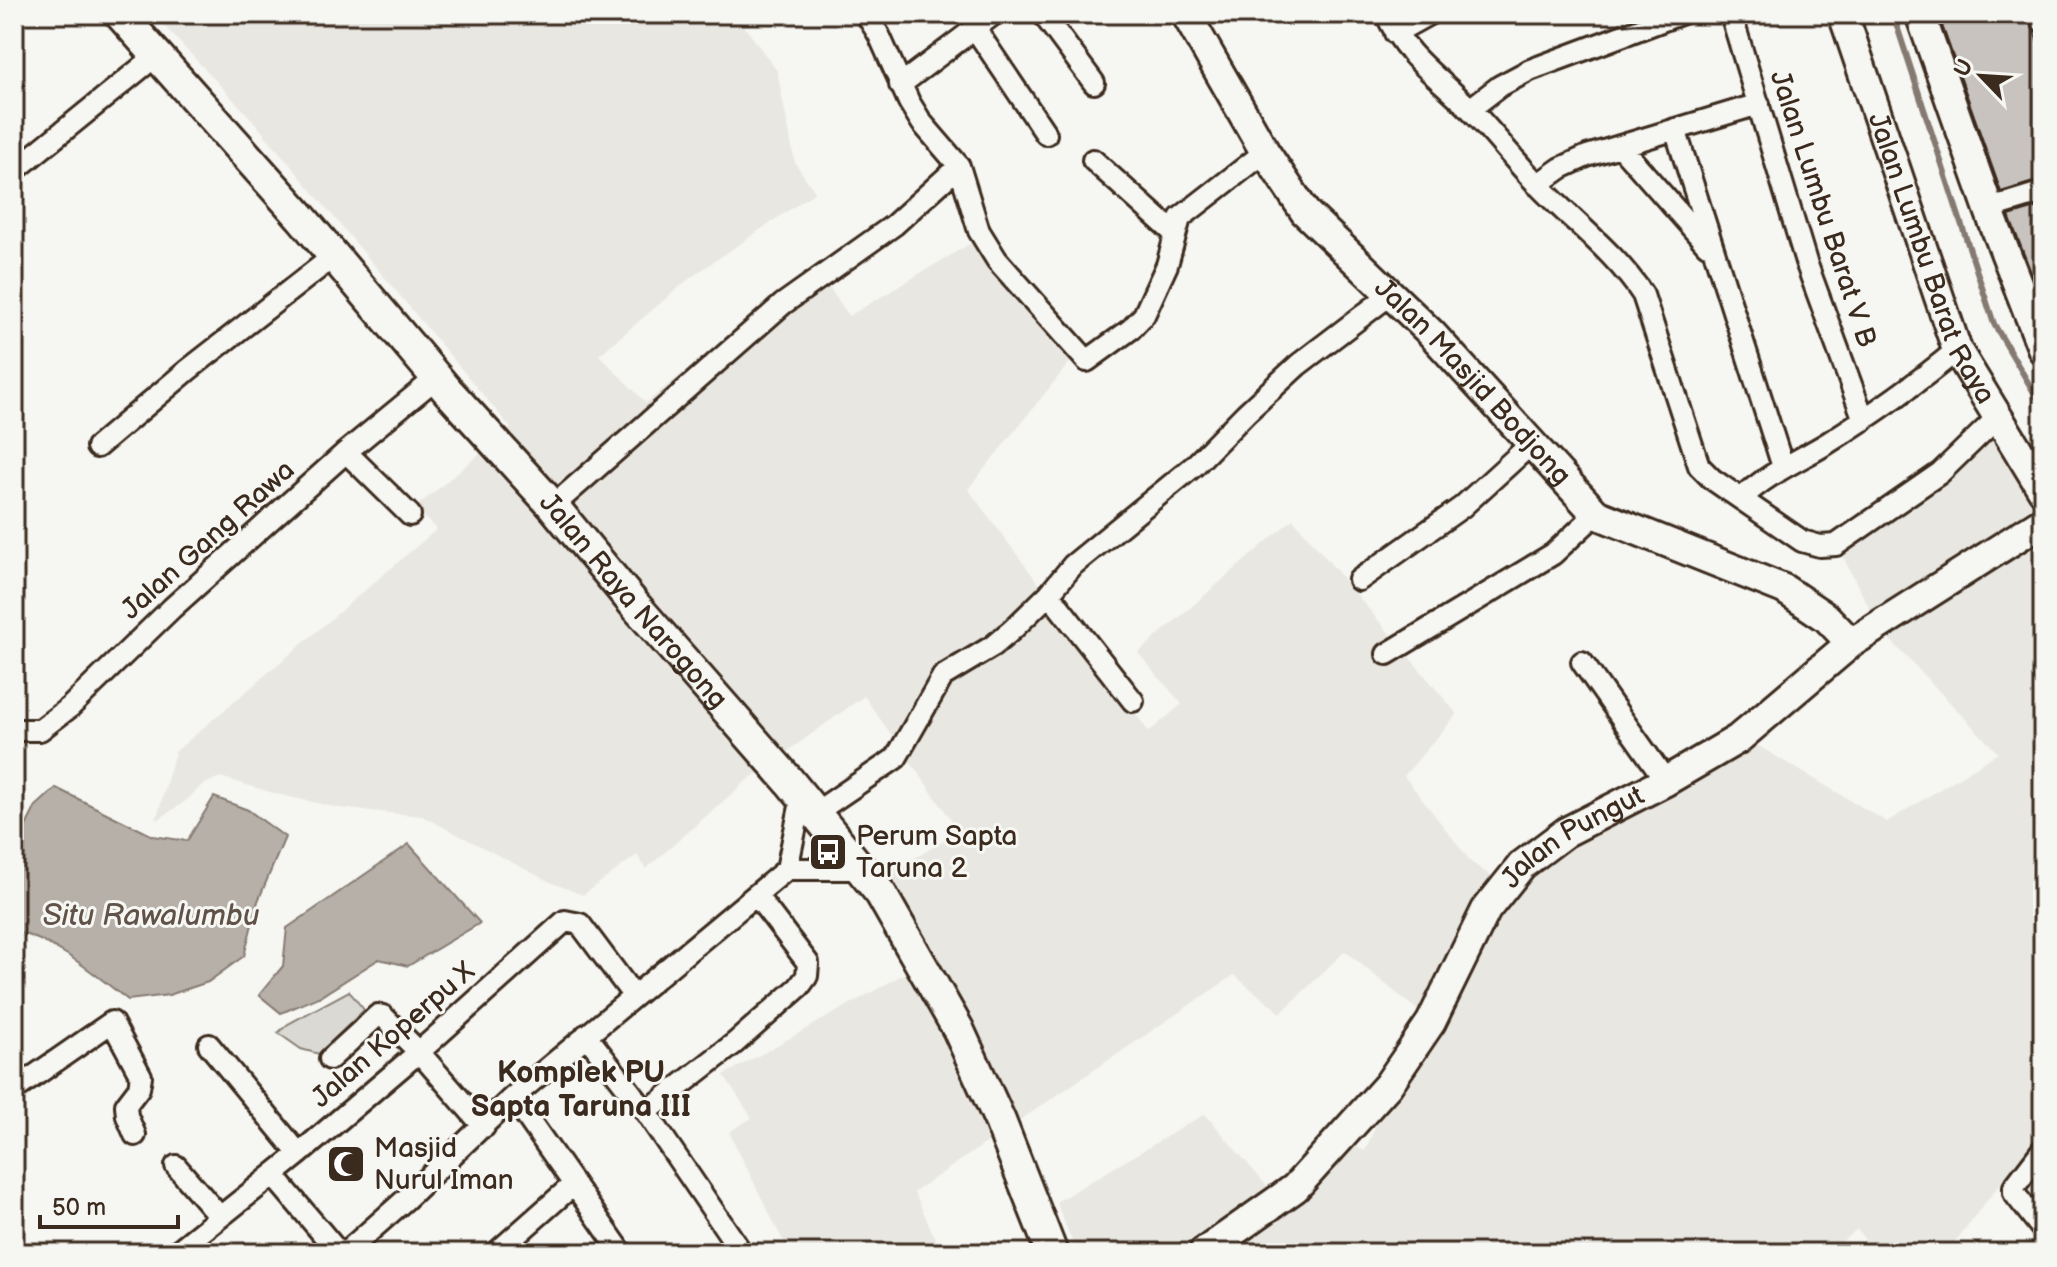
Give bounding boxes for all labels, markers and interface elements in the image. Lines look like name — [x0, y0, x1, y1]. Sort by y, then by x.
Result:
north arrow — [1941, 36, 2021, 116]
text: U — [1949, 55, 1980, 81]
street label: Jalan Lumbu Barat V B — [1763, 67, 1883, 351]
street label: Jalan Lumbu Barat Raya — [1861, 109, 2002, 410]
street label: Jalan Masjid Bodjong — [1368, 271, 1578, 492]
street label: Jalan Gang Rawa — [115, 454, 301, 626]
street label: Jalan Raya Narogong — [533, 486, 735, 715]
street label: Jalan Pungut — [1494, 778, 1650, 894]
place label: Perum Sapta Taruna 2 — [856, 820, 1017, 885]
bus stop icon: Perum Sapta Taruna 2 — [807, 831, 849, 873]
water label: Situ Rawalumbu — [42, 898, 260, 934]
street label: Jalan Koperpu X — [305, 955, 481, 1115]
district label: Komplek PU Sapta Taruna III — [471, 1055, 691, 1125]
place label: Masjid Nurul Iman — [374, 1132, 514, 1197]
mosque icon: Masjid Nurul Iman — [325, 1143, 367, 1185]
scale bar — [40, 1179, 178, 1229]
text: 50 m — [52, 1193, 106, 1222]

